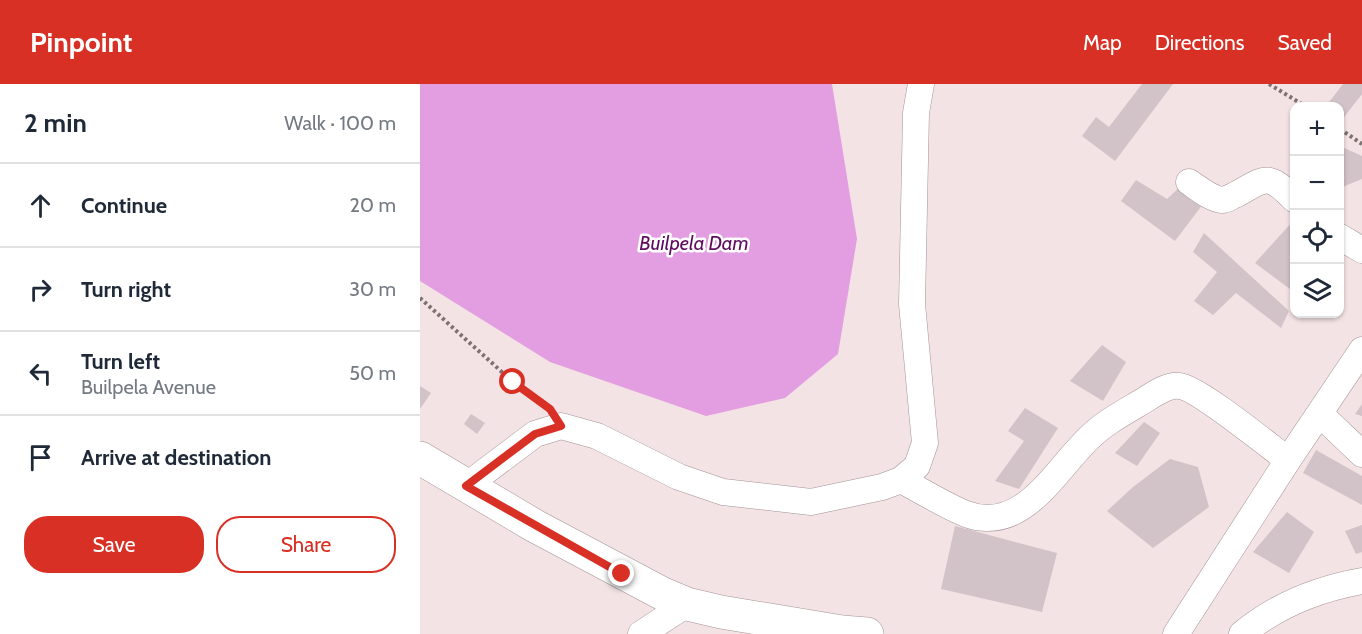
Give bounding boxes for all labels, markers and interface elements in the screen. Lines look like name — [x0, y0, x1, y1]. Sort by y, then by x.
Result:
text: Pinpoint — [30, 25, 132, 59]
text: Map — [1083, 30, 1122, 55]
text: Directions — [1155, 30, 1244, 55]
text: Saved — [1277, 30, 1332, 55]
map controls — [1290, 102, 1344, 318]
button: + — [1290, 102, 1344, 156]
text: 2 min — [24, 107, 87, 139]
text: Walk · 100 m — [284, 111, 396, 135]
button: − — [1290, 156, 1344, 210]
icon: ahead — [24, 189, 57, 222]
text: Continue — [81, 192, 167, 219]
text: 20 m — [350, 193, 396, 217]
button: locate — [1290, 210, 1344, 264]
water label: Builpela Dam — [639, 231, 749, 255]
button: layers — [1290, 264, 1344, 318]
icon: right — [24, 273, 57, 306]
text: Turn right — [81, 276, 171, 303]
text: 30 m — [349, 277, 396, 301]
text: Turn left — [81, 348, 160, 375]
icon: left — [24, 357, 57, 390]
text: 50 m — [349, 361, 396, 385]
route start — [499, 368, 525, 394]
text: Builpela Avenue — [81, 375, 216, 399]
icon: arrive — [24, 441, 57, 474]
text: Arrive at destination — [81, 444, 271, 471]
button: Save — [24, 516, 204, 573]
button: Share — [216, 516, 396, 573]
route end — [608, 560, 634, 586]

